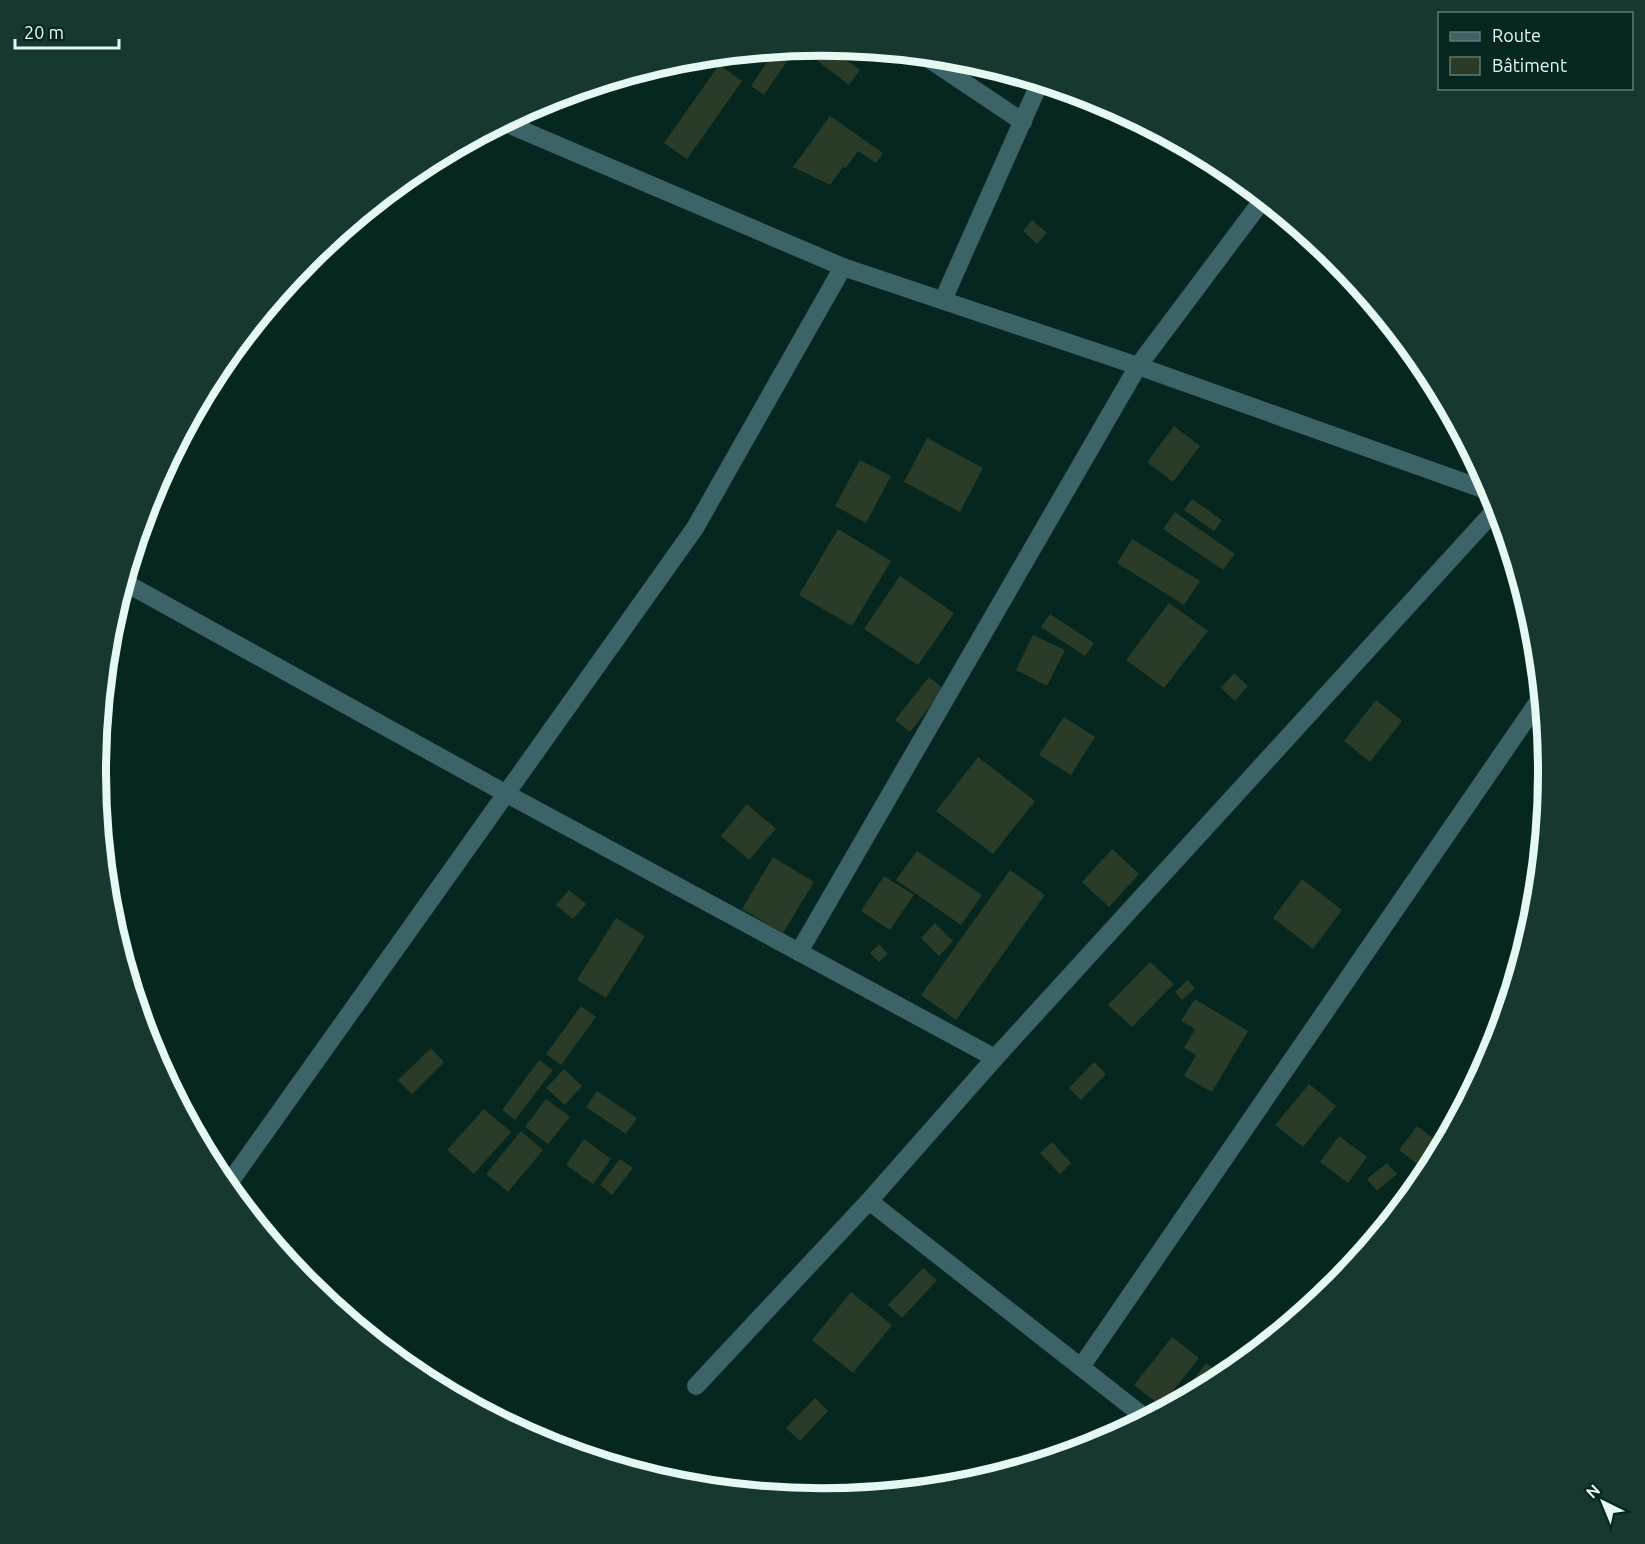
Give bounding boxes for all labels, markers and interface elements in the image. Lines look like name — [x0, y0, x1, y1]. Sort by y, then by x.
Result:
scale bar — [15, 12, 118, 50]
legend — [1438, 12, 1633, 90]
text: 20 m — [24, 22, 64, 42]
text: Route — [1492, 25, 1541, 45]
text: Bâtiment — [1492, 55, 1567, 75]
north arrow — [1573, 1472, 1633, 1532]
text: N — [1582, 1480, 1603, 1502]

